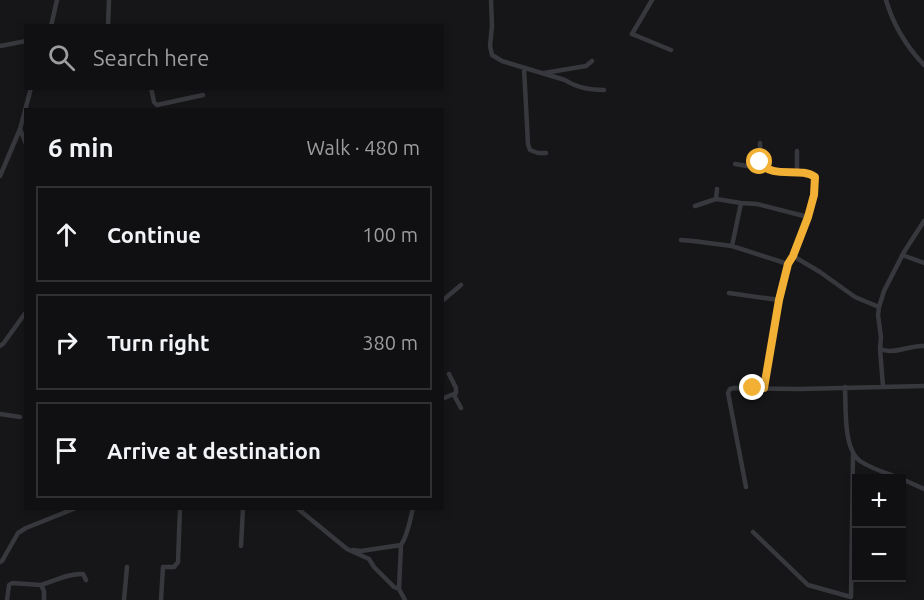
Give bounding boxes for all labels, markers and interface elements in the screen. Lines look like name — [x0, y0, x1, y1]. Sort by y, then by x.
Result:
search box — [24, 24, 444, 90]
icon: search — [45, 41, 78, 74]
text: Search here — [93, 45, 209, 70]
text: 6 min — [48, 133, 114, 162]
text: Walk · 480 m — [307, 136, 420, 159]
route start — [746, 148, 772, 174]
icon: ahead — [50, 218, 83, 251]
text: Continue — [107, 222, 201, 247]
text: 100 m — [362, 223, 418, 246]
icon: right — [50, 326, 83, 359]
text: Turn right — [107, 330, 209, 355]
text: 380 m — [362, 331, 418, 354]
route end — [739, 374, 765, 400]
icon: arrive — [50, 434, 83, 467]
text: Arrive at destination — [107, 438, 321, 463]
map controls — [852, 474, 906, 582]
button: + — [852, 474, 906, 528]
button: − — [852, 528, 906, 582]

